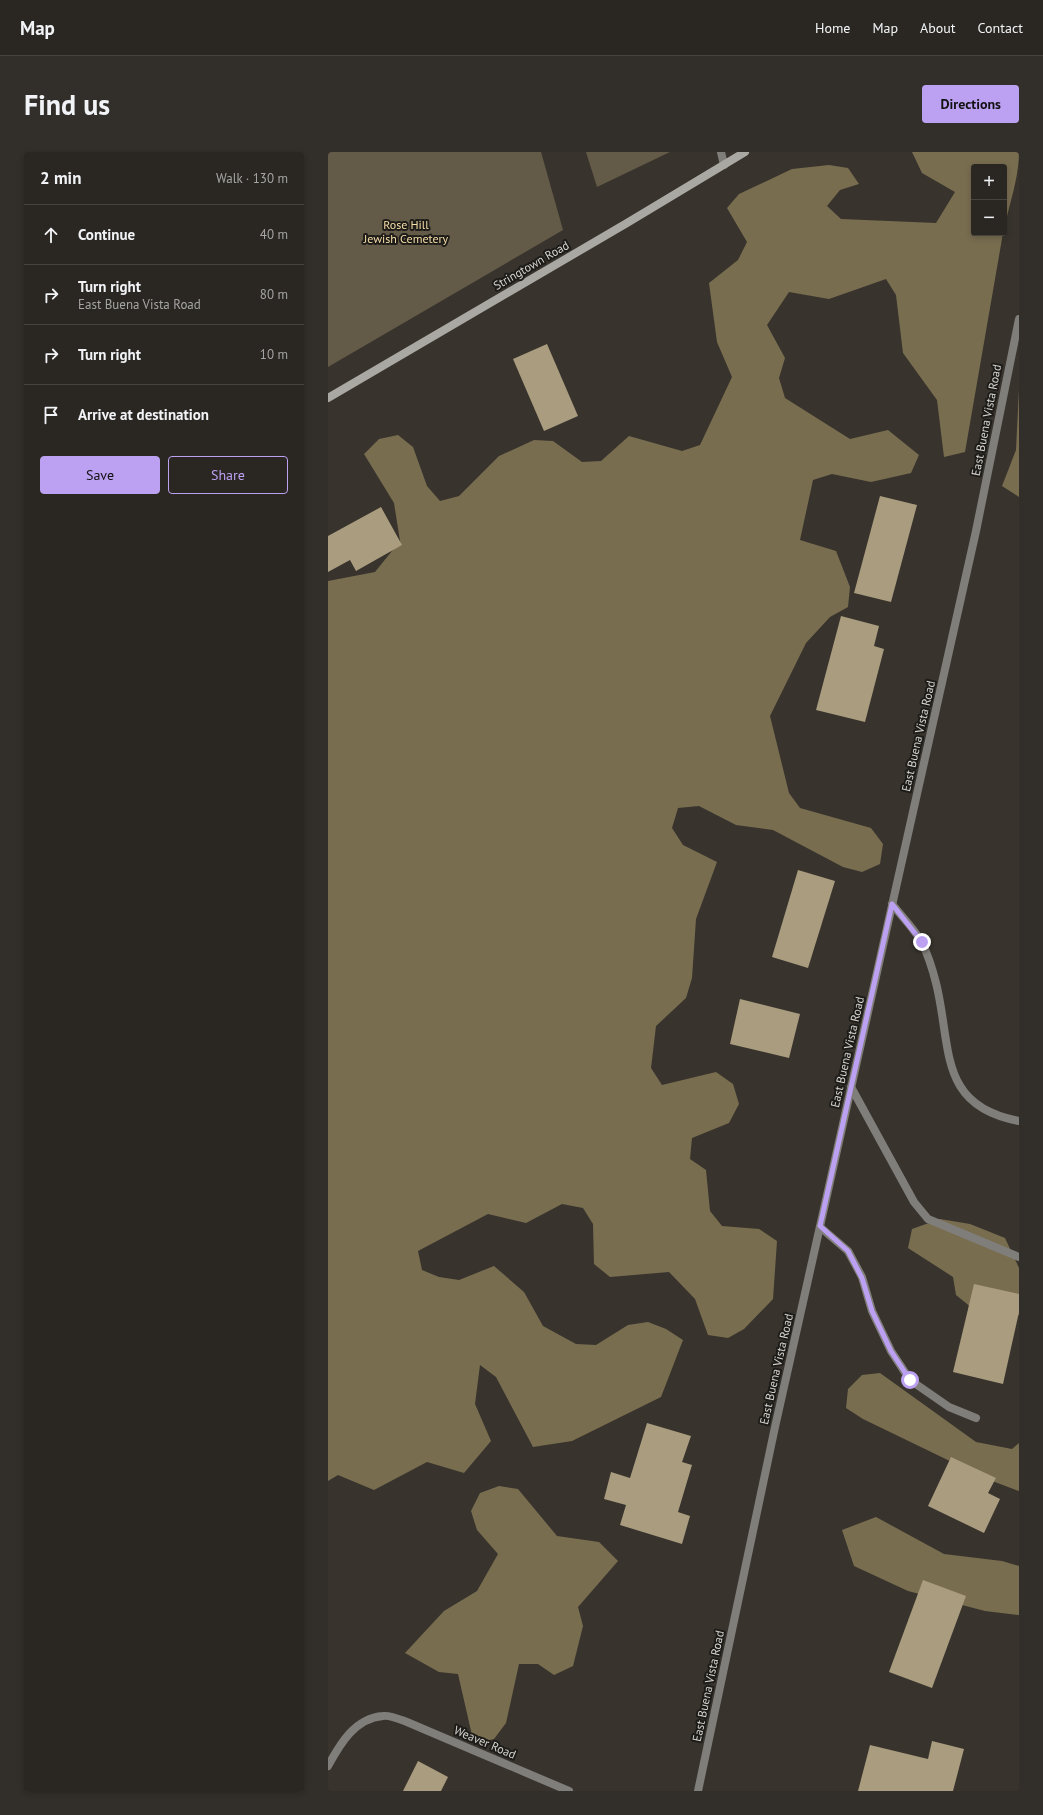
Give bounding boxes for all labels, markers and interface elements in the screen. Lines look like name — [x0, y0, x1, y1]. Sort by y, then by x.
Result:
text: Map — [20, 16, 55, 40]
text: Home — [815, 19, 850, 37]
text: Map — [872, 19, 898, 37]
text: About — [920, 19, 956, 37]
text: Contact — [978, 19, 1023, 37]
button: Directions — [922, 85, 1019, 123]
text: Find us — [24, 86, 110, 123]
map controls — [971, 164, 1007, 236]
button: + — [971, 164, 1007, 200]
text: 2 min — [40, 167, 81, 189]
text: Walk · 130 m — [216, 170, 288, 187]
button: − — [971, 200, 1007, 236]
park label: Rose Hill Jewish Cemetery — [363, 217, 449, 246]
icon: ahead — [40, 224, 62, 246]
text: Continue — [78, 225, 135, 244]
text: 40 m — [260, 226, 288, 243]
street label: Stringtown Road — [490, 237, 572, 293]
text: Turn right — [78, 277, 141, 296]
icon: right — [40, 284, 62, 306]
text: 80 m — [260, 286, 288, 303]
text: East Buena Vista Road — [78, 296, 201, 313]
icon: right — [40, 344, 62, 366]
text: Turn right — [78, 345, 141, 364]
text: 10 m — [260, 346, 288, 363]
street label: East Buena Vista Road — [968, 363, 1004, 477]
icon: arrive — [40, 404, 62, 426]
text: Arrive at destination — [78, 405, 209, 424]
button: Save — [40, 456, 160, 494]
button: Share — [168, 456, 288, 494]
street label: East Buena Vista Road — [898, 679, 938, 793]
route end — [913, 933, 931, 951]
street label: East Buena Vista Road — [827, 995, 867, 1109]
street label: East Buena Vista Road — [756, 1312, 796, 1426]
route start — [901, 1371, 919, 1389]
street label: East Buena Vista Road — [689, 1629, 727, 1743]
street label: Weaver Road — [452, 1722, 518, 1762]

